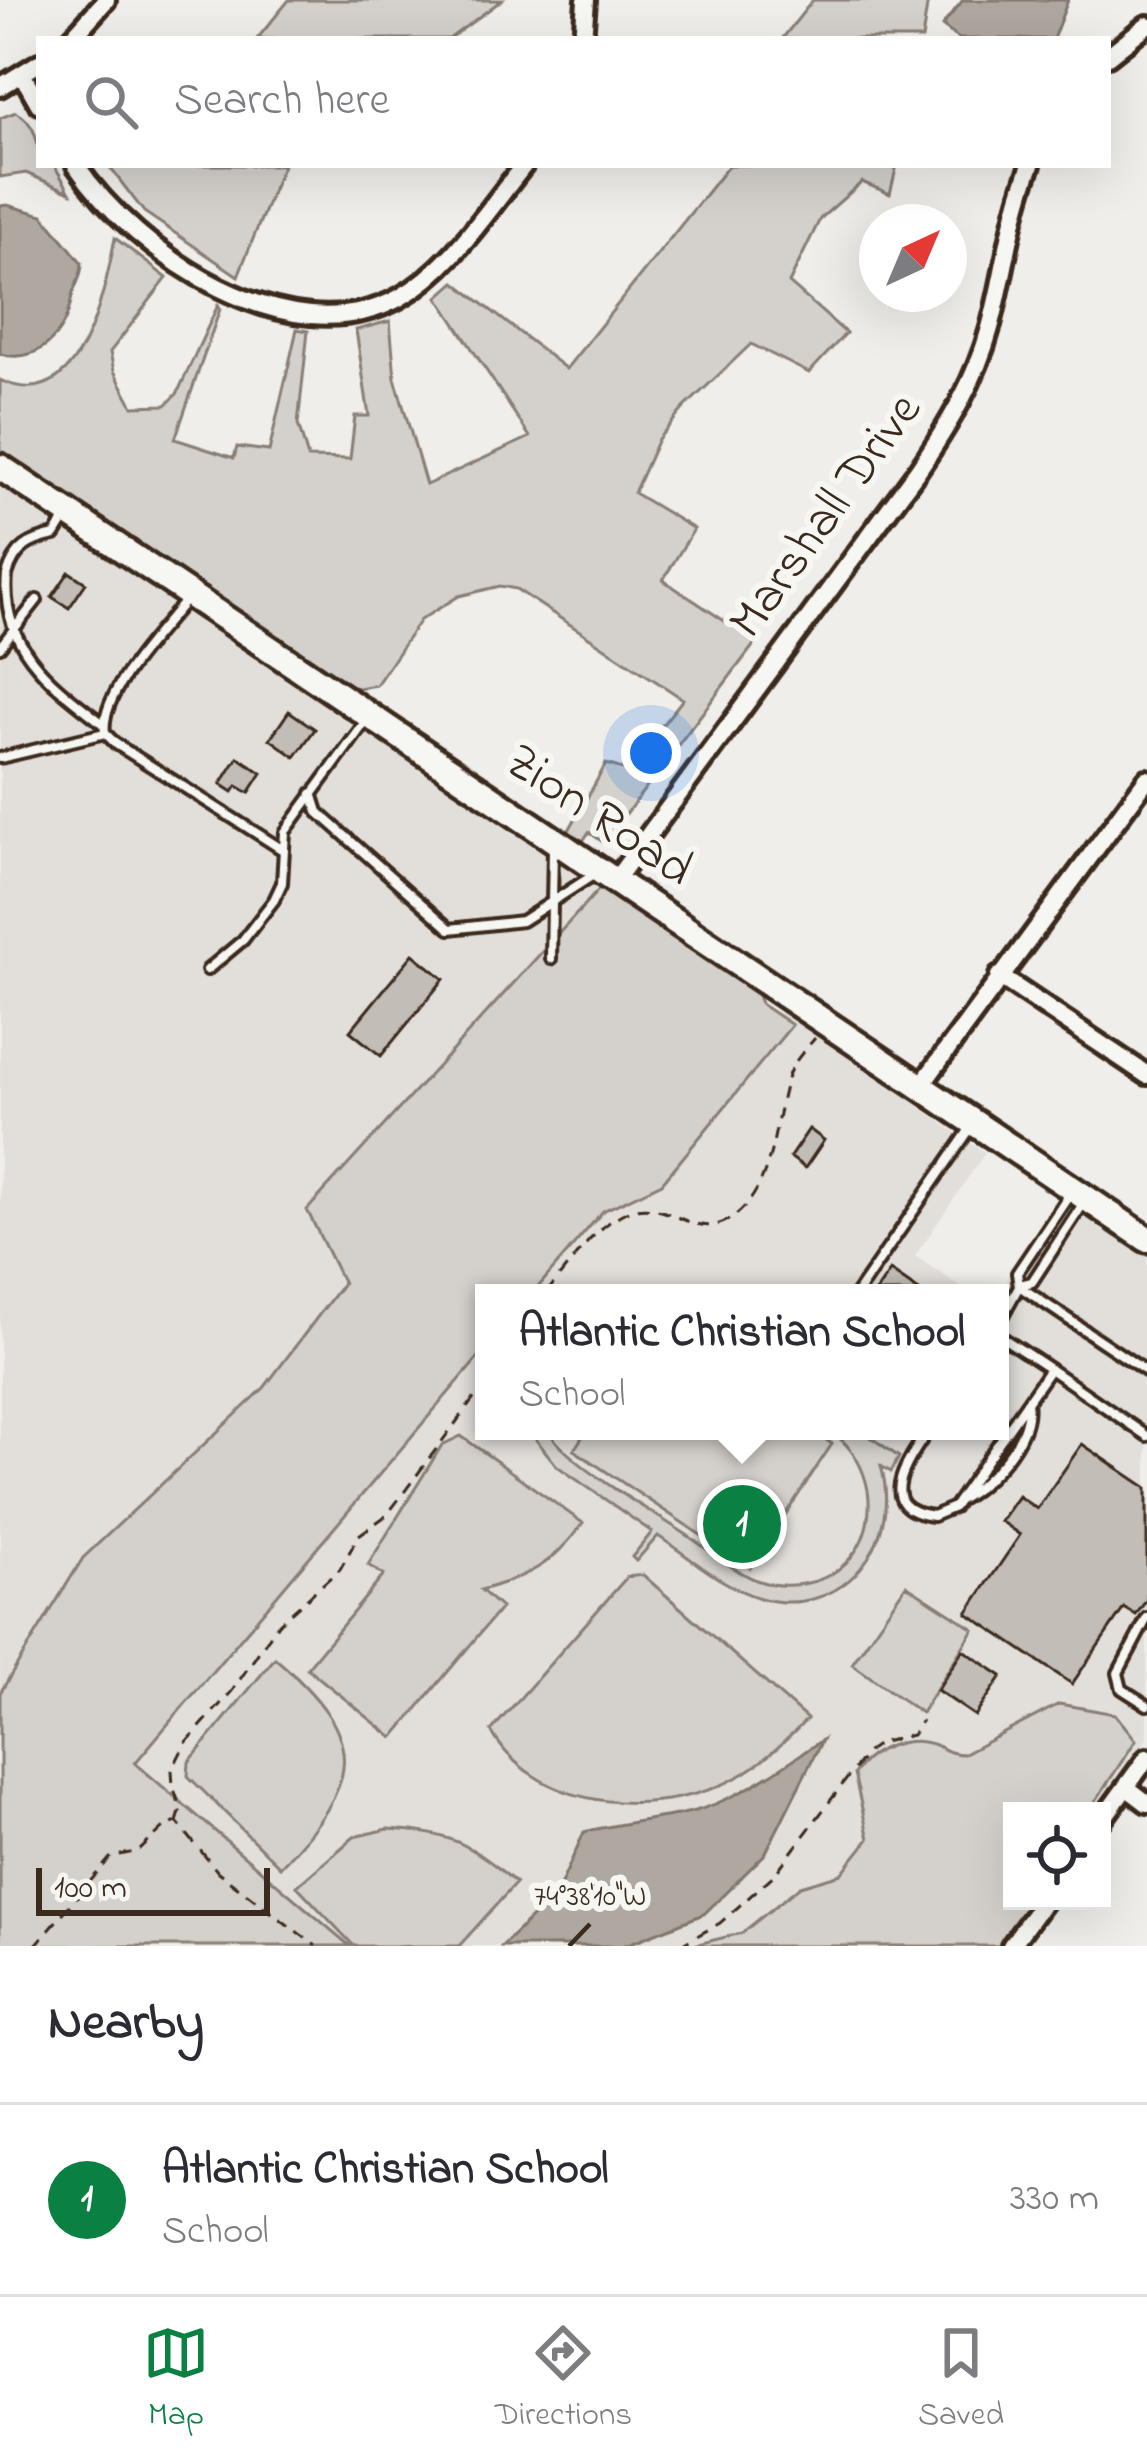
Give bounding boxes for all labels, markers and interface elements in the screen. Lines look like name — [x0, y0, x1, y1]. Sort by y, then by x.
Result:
search box — [36, 36, 1111, 168]
icon: search — [78, 69, 144, 135]
text: Search here — [174, 69, 390, 135]
north arrow — [859, 204, 967, 312]
street label: Marshall Drive — [712, 378, 942, 656]
your location — [621, 723, 681, 783]
street label: Zion Road — [489, 726, 707, 908]
popup — [475, 1284, 1009, 1440]
text: Atlantic Christian School — [519, 1301, 965, 1367]
text: School — [519, 1367, 626, 1424]
pin: 1 — [703, 1479, 781, 1569]
map controls — [1003, 1802, 1111, 1910]
button: locate — [1003, 1802, 1111, 1910]
scale bar — [36, 1862, 270, 1915]
text: 100 m — [54, 1865, 127, 1913]
text: 74°38'10"W — [534, 1876, 646, 1920]
text: Nearby — [48, 1987, 204, 2062]
text: Atlantic Christian School — [162, 2138, 609, 2204]
text: 1 — [81, 2171, 93, 2228]
text: 330 m — [1010, 2171, 1099, 2228]
text: School — [162, 2204, 269, 2261]
tab: Map — [143, 2320, 209, 2440]
tab: Directions — [495, 2320, 632, 2440]
tab: Saved — [918, 2320, 1004, 2440]

